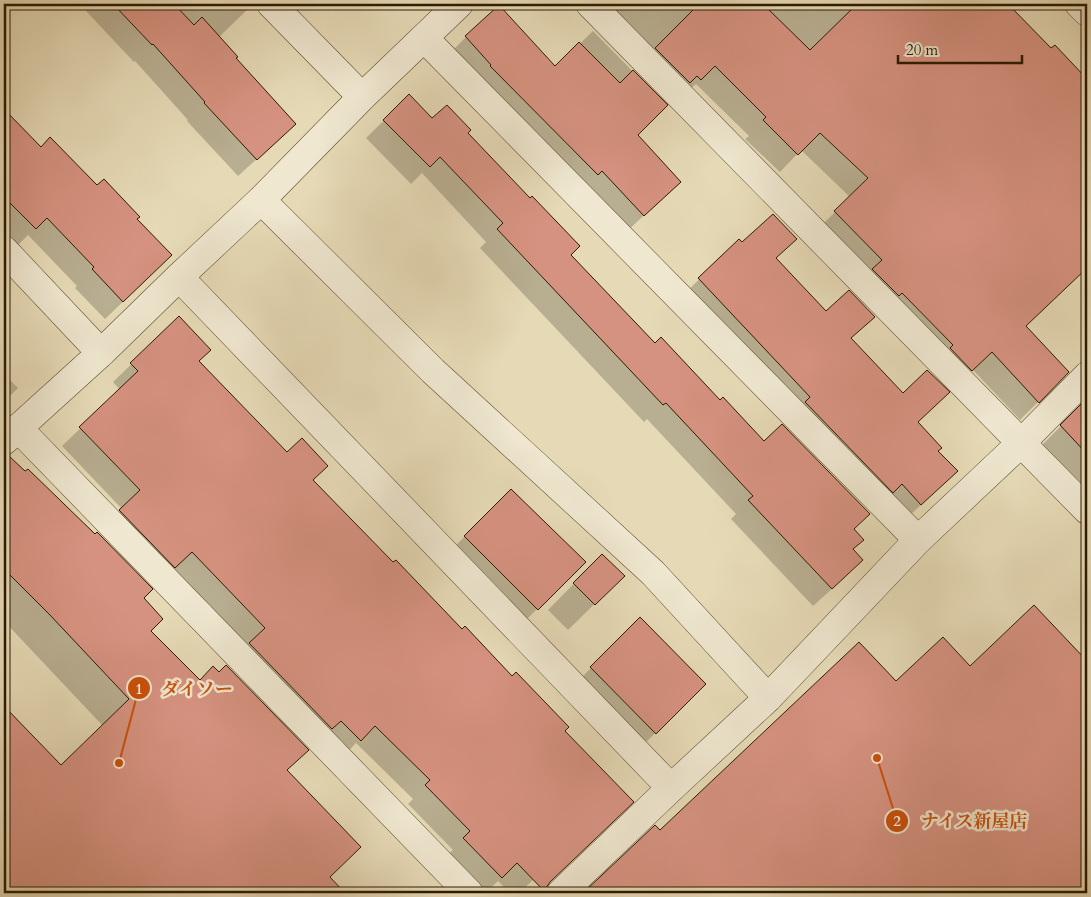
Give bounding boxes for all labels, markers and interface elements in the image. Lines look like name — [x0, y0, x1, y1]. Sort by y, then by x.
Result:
scale bar — [898, 32, 1022, 64]
text: 20 m — [906, 40, 938, 60]
callout: ダイソー — [126, 672, 243, 705]
text: ダイソー — [161, 677, 233, 702]
text: 1 — [135, 679, 143, 699]
callout: ナイス新屋店 — [885, 804, 1038, 837]
text: ナイス新屋店 — [921, 809, 1027, 834]
text: 2 — [893, 811, 901, 831]

